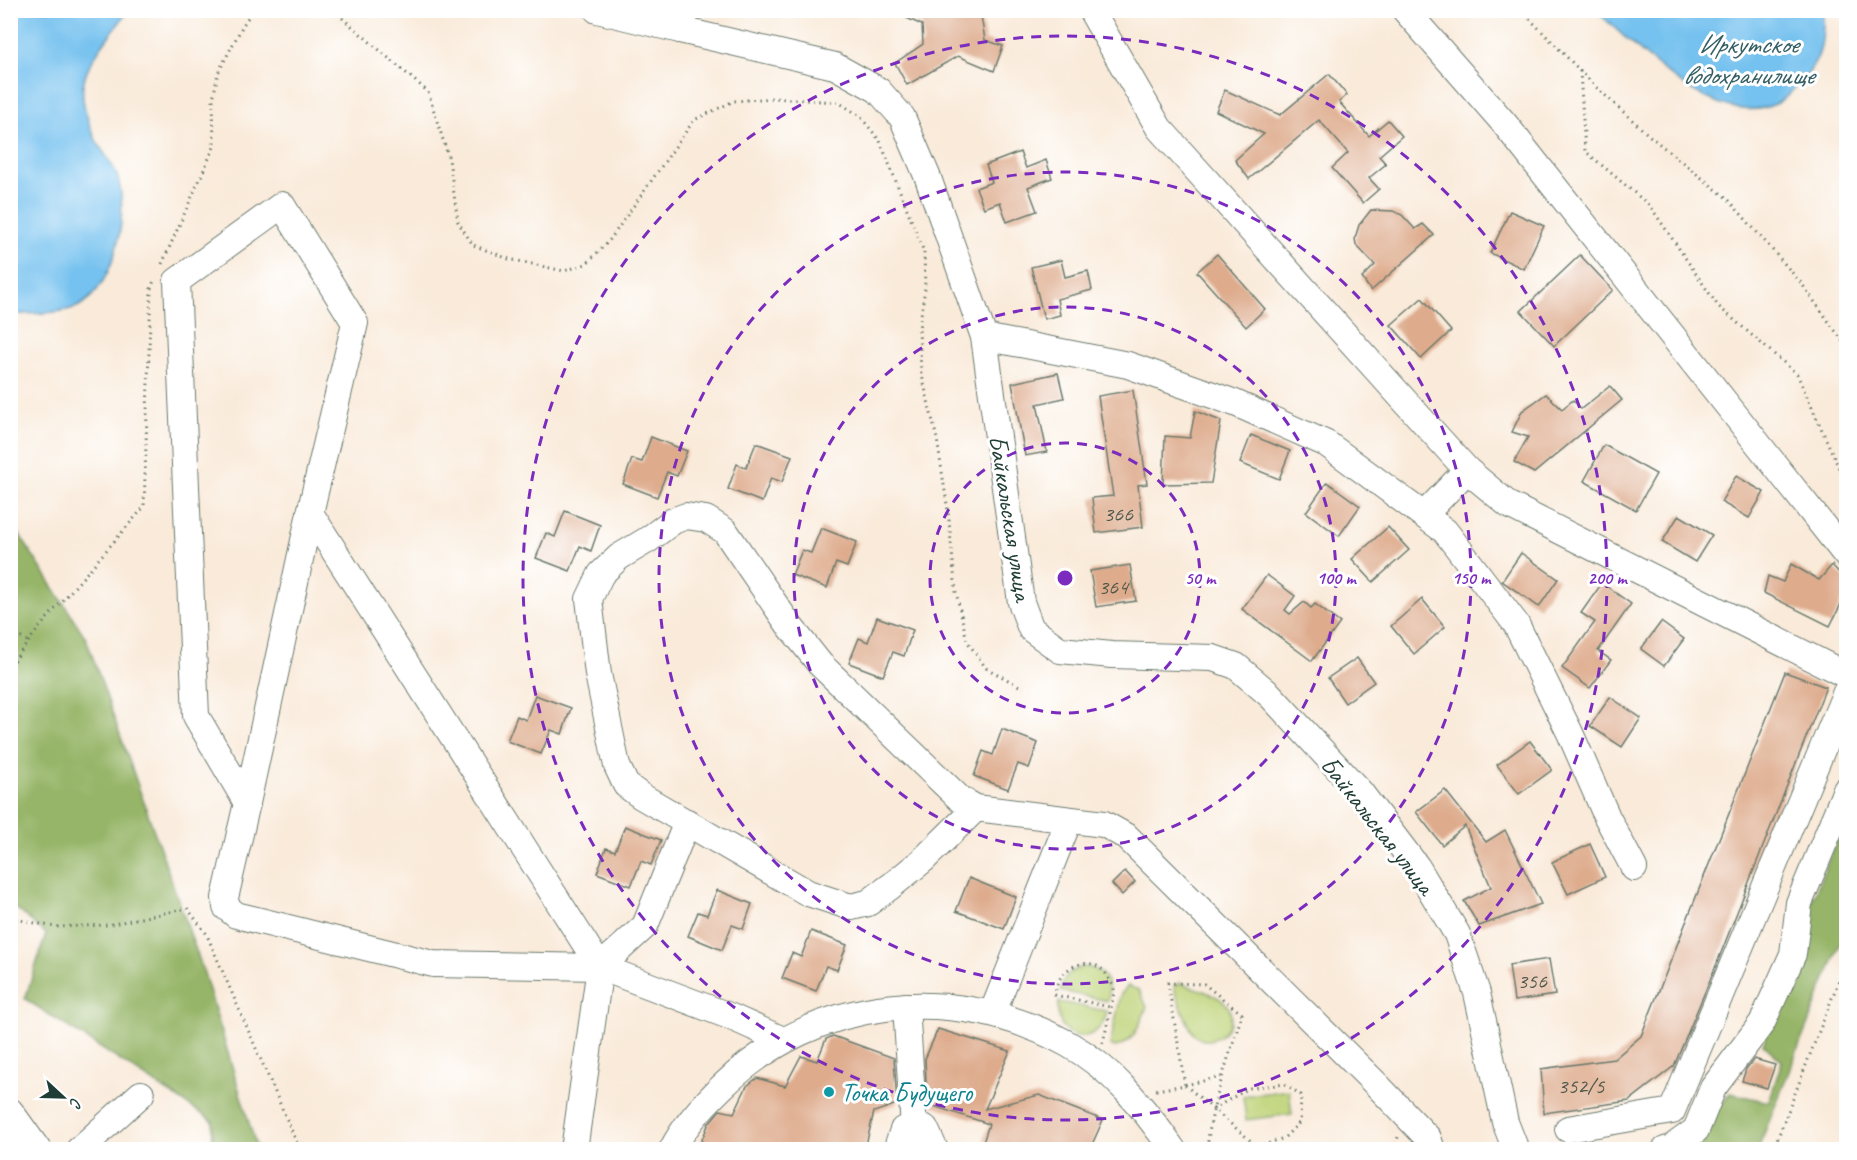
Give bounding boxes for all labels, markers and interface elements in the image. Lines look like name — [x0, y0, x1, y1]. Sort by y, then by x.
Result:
water label: Иркутское водохранилище — [1683, 27, 1817, 92]
street label: Байкальская улица — [981, 433, 1040, 606]
house number: 366 — [1103, 500, 1134, 528]
text: 50 m — [1185, 567, 1217, 589]
text: 100 m — [1317, 567, 1357, 589]
text: 150 m — [1452, 567, 1492, 589]
text: 200 m — [1588, 567, 1628, 589]
centre of rings — [1055, 568, 1075, 588]
house number: 364 — [1098, 573, 1130, 601]
street label: Байкальская улица — [1313, 749, 1444, 903]
house number: 356 — [1517, 967, 1548, 995]
north arrow — [33, 1067, 93, 1127]
house number: 352/5 — [1558, 1072, 1606, 1100]
place label: Точка Будущего — [841, 1076, 974, 1109]
marker: Точка Будущего — [822, 1085, 836, 1099]
text: С — [64, 1095, 87, 1112]

